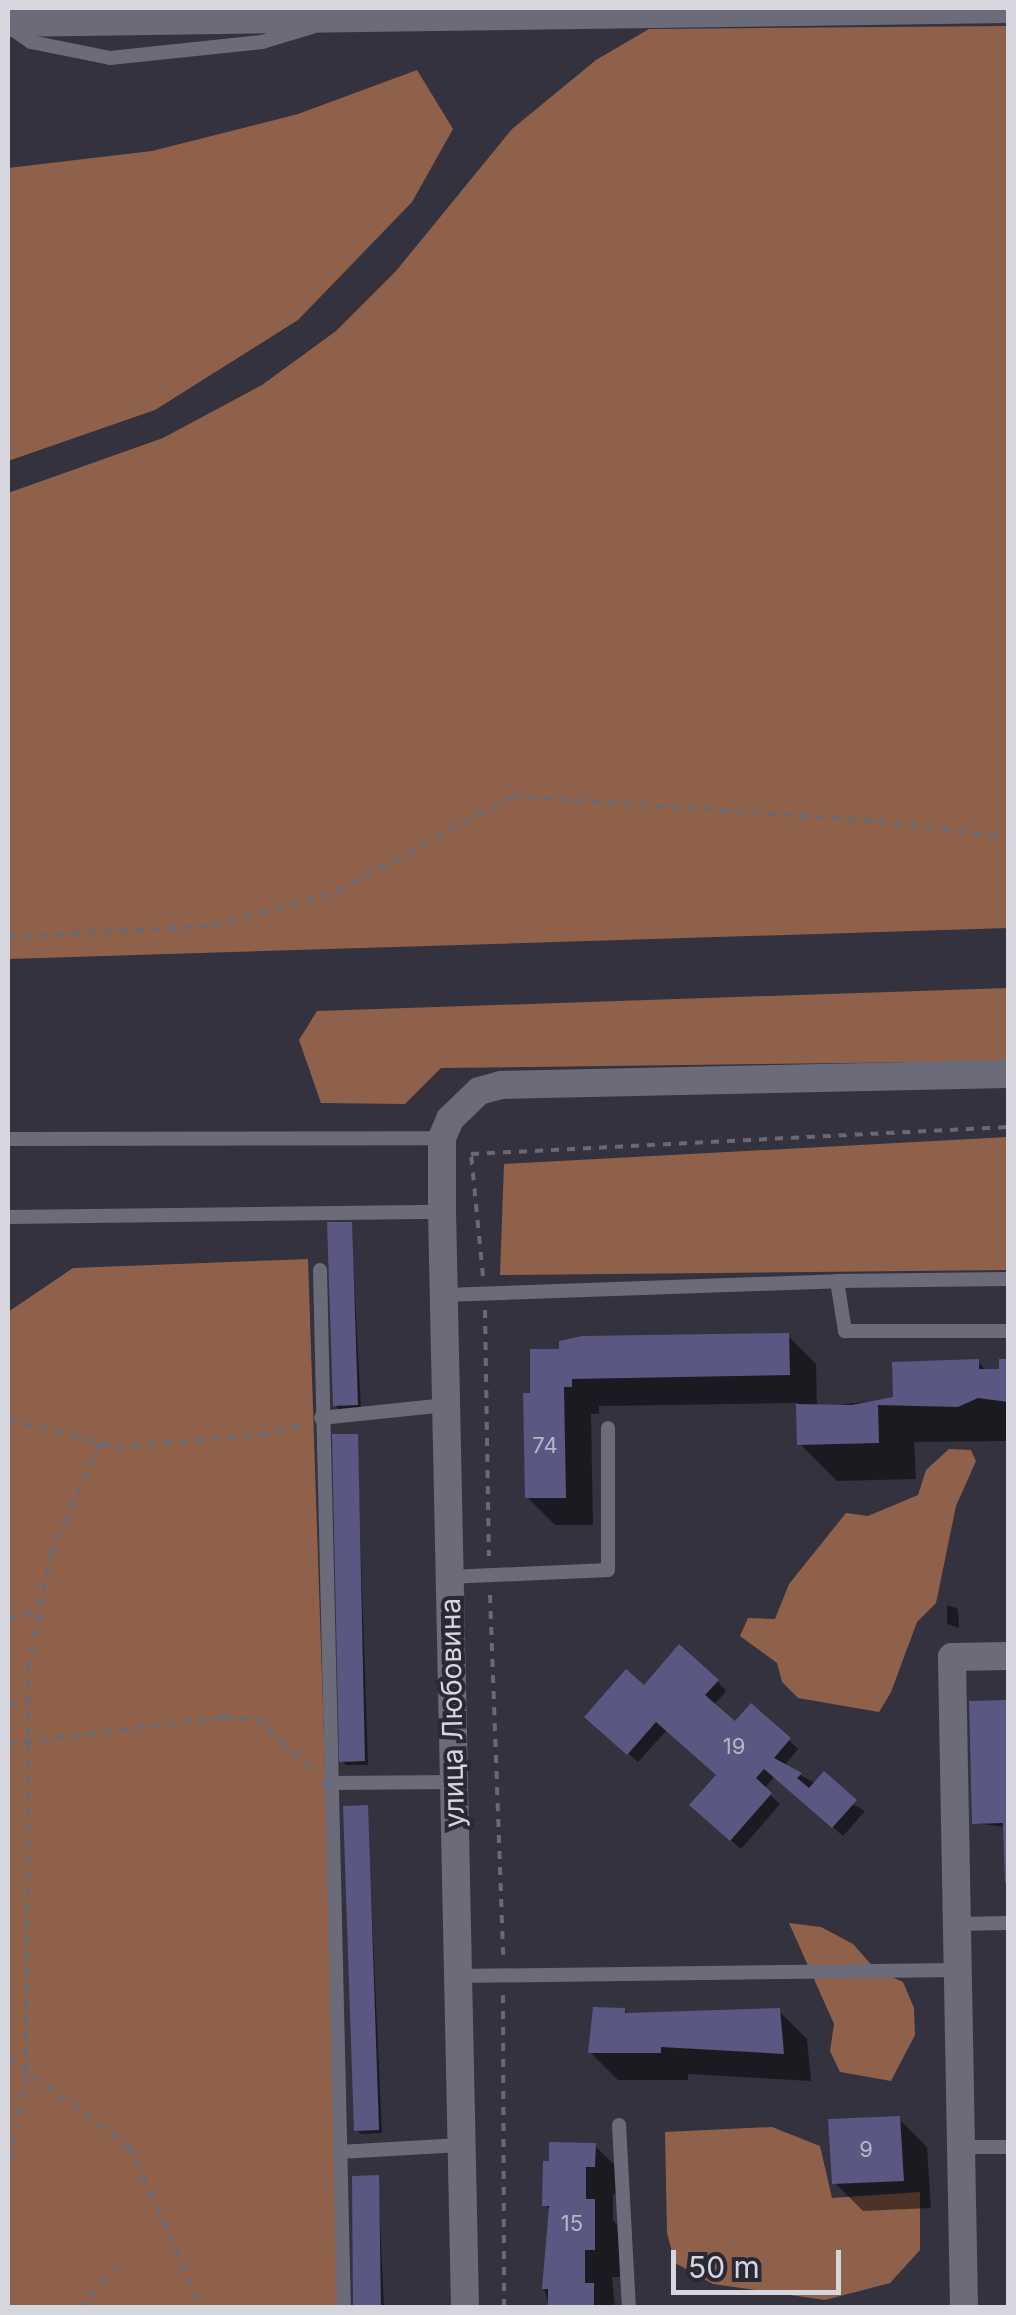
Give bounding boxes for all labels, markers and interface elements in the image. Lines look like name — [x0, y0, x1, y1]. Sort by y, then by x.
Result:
house number: 74 — [532, 1433, 558, 1459]
street label: улица Любовина — [433, 1598, 471, 1828]
house number: 19 — [723, 1734, 745, 1760]
house number: 9 — [859, 2137, 873, 2163]
house number: 15 — [561, 2211, 583, 2237]
scale bar — [676, 2230, 846, 2292]
text: 50 m — [688, 2249, 760, 2285]

